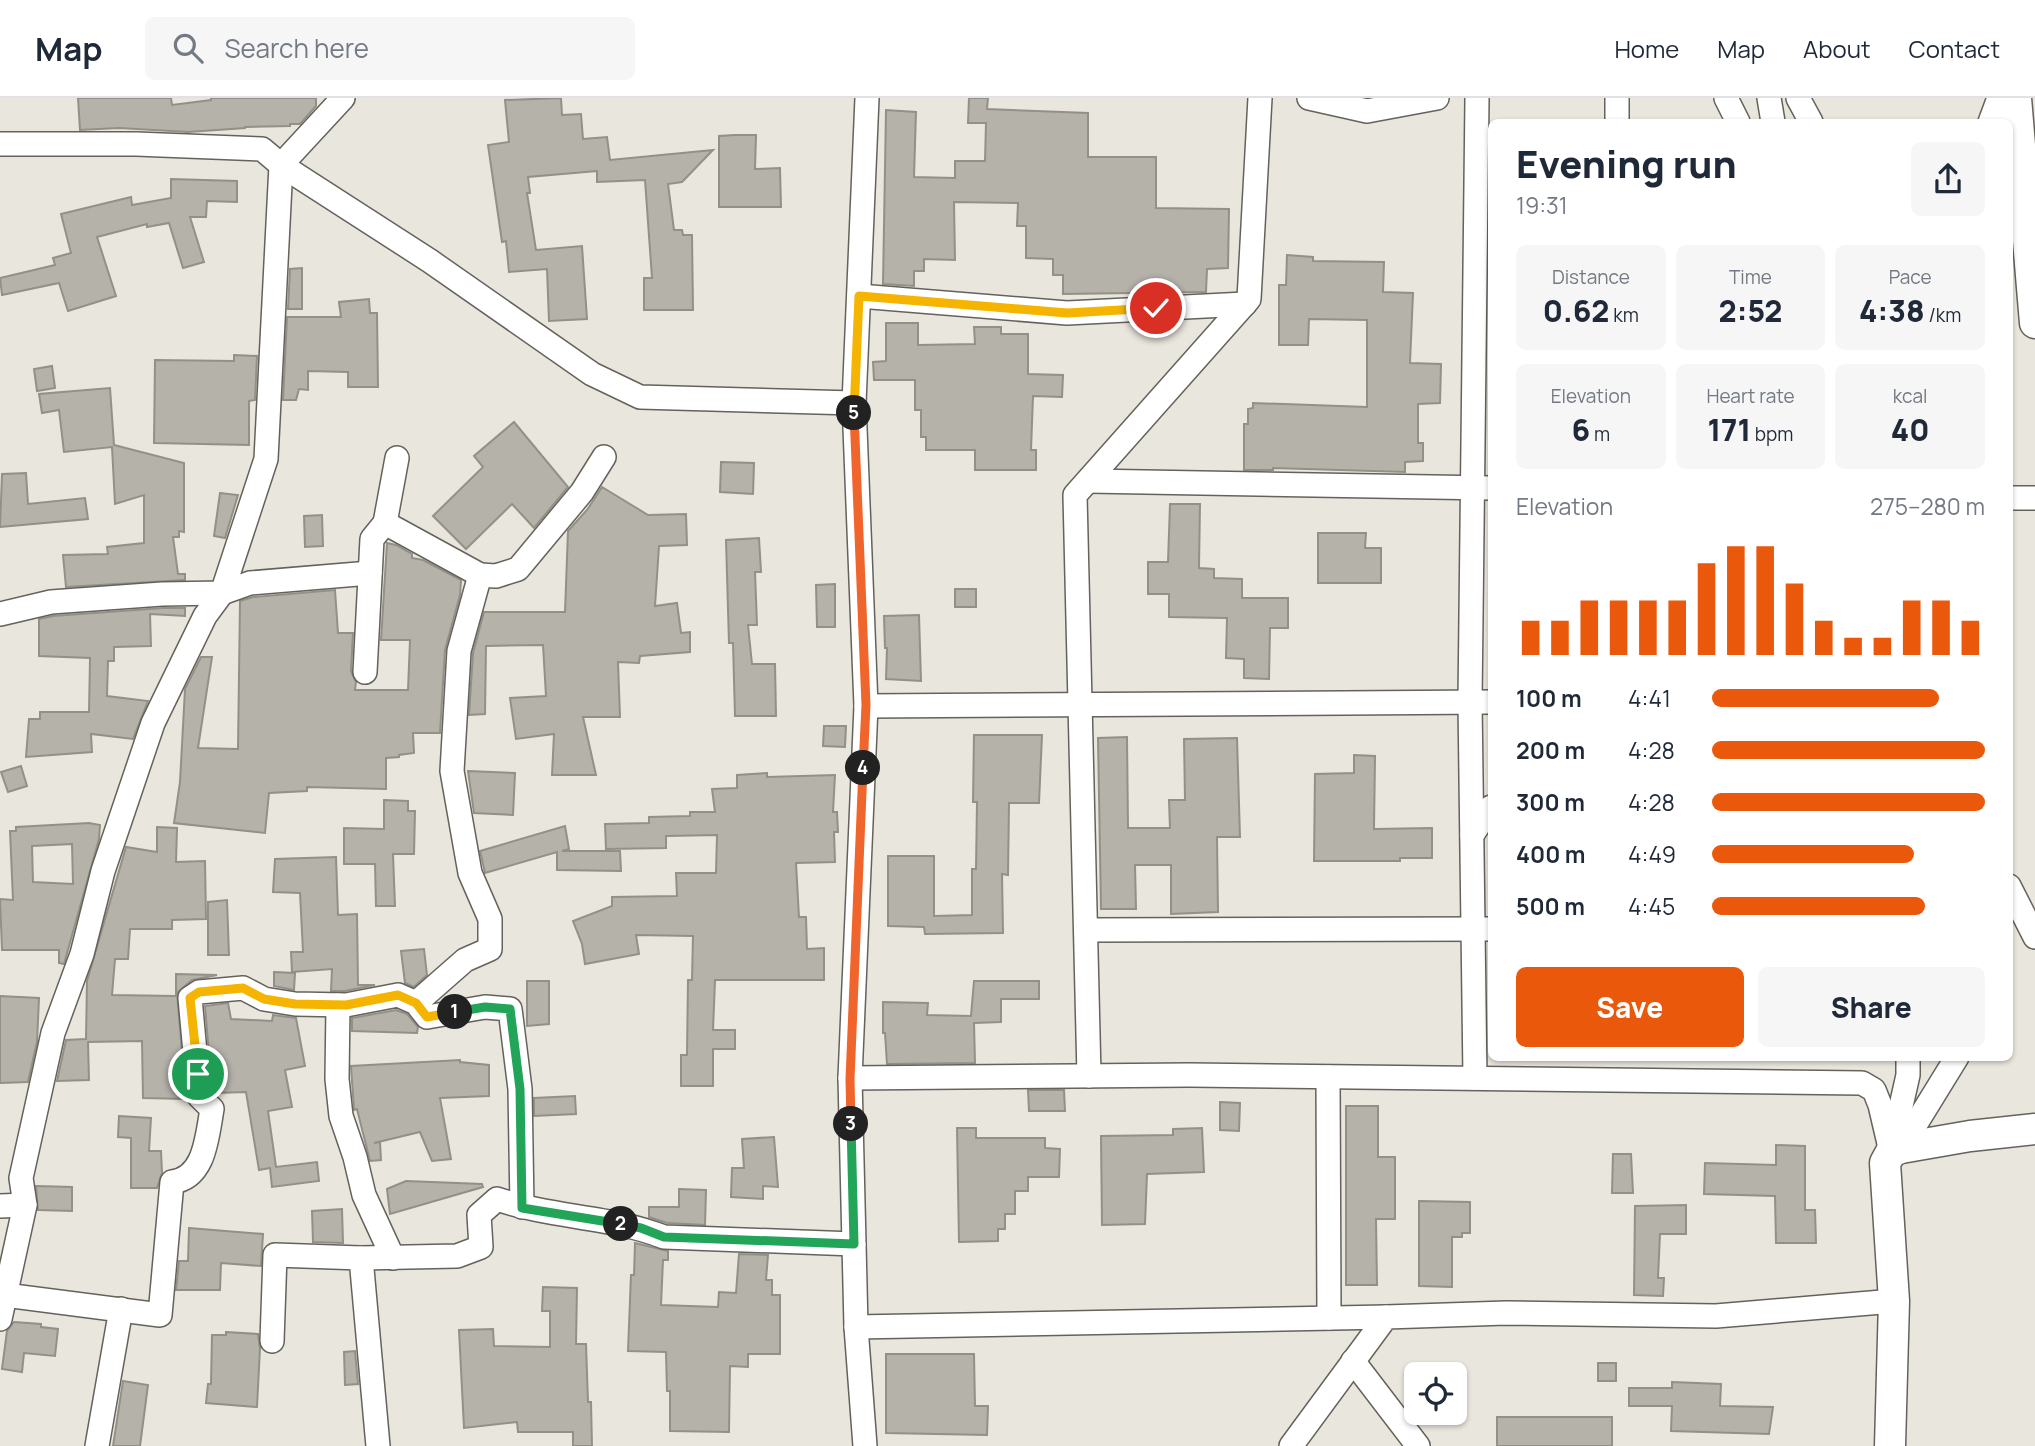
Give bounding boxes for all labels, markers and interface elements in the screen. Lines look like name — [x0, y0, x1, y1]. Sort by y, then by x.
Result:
search box — [145, 17, 635, 80]
text: Map — [35, 26, 103, 71]
icon: search — [169, 29, 207, 67]
text: Search here — [225, 30, 369, 66]
text: Home — [1614, 32, 1679, 65]
text: Map — [1717, 32, 1765, 65]
text: About — [1803, 32, 1871, 65]
text: Contact — [1909, 32, 2000, 65]
text: Evening run — [1516, 137, 1737, 189]
button: share — [1911, 142, 1985, 216]
text: 19:31 — [1516, 189, 1568, 221]
text: Distance — [1552, 264, 1630, 290]
text: Time — [1729, 264, 1772, 290]
text: Pace — [1889, 264, 1932, 290]
pin — [1126, 278, 1186, 338]
icon: check — [1137, 289, 1175, 327]
text: 0.62 — [1543, 290, 1609, 331]
text: 2:52 — [1719, 290, 1782, 331]
text: 4:38 — [1859, 290, 1925, 331]
text: km — [1609, 302, 1639, 328]
text: /km — [1925, 302, 1961, 328]
text: Elevation — [1551, 383, 1631, 409]
text: Heart rate — [1706, 383, 1795, 409]
text: kcal — [1893, 383, 1928, 409]
pin: 5 — [836, 396, 872, 430]
text: 5 — [848, 399, 859, 425]
text: 6 — [1572, 409, 1590, 450]
text: 171 — [1708, 409, 1751, 450]
text: 40 — [1891, 409, 1930, 450]
text: m — [1590, 421, 1610, 447]
text: bpm — [1751, 421, 1793, 447]
text: Elevation — [1516, 490, 1613, 522]
text: 275–280 m — [1870, 490, 1985, 522]
text: 100 m — [1516, 682, 1582, 714]
text: 4:41 — [1628, 682, 1671, 714]
text: 200 m — [1516, 734, 1585, 766]
text: 4:28 — [1628, 734, 1675, 766]
pin: 4 — [846, 750, 880, 786]
text: 4 — [857, 754, 868, 780]
text: 300 m — [1516, 786, 1585, 818]
text: 4:28 — [1628, 786, 1675, 818]
text: 400 m — [1516, 838, 1586, 870]
text: 4:49 — [1628, 838, 1676, 870]
text: 500 m — [1516, 890, 1585, 922]
text: 4:45 — [1628, 890, 1675, 922]
button: Save — [1516, 967, 1744, 1047]
button: Share — [1758, 967, 1985, 1047]
pin: 1 — [438, 995, 472, 1030]
text: 1 — [450, 998, 459, 1024]
pin — [168, 1044, 228, 1104]
icon: arrive — [179, 1055, 217, 1093]
pin: 3 — [834, 1107, 868, 1142]
text: 3 — [845, 1110, 856, 1136]
pin: 2 — [604, 1206, 638, 1242]
text: 2 — [615, 1210, 626, 1236]
map controls — [1404, 1362, 1467, 1425]
button: locate — [1404, 1362, 1467, 1425]

